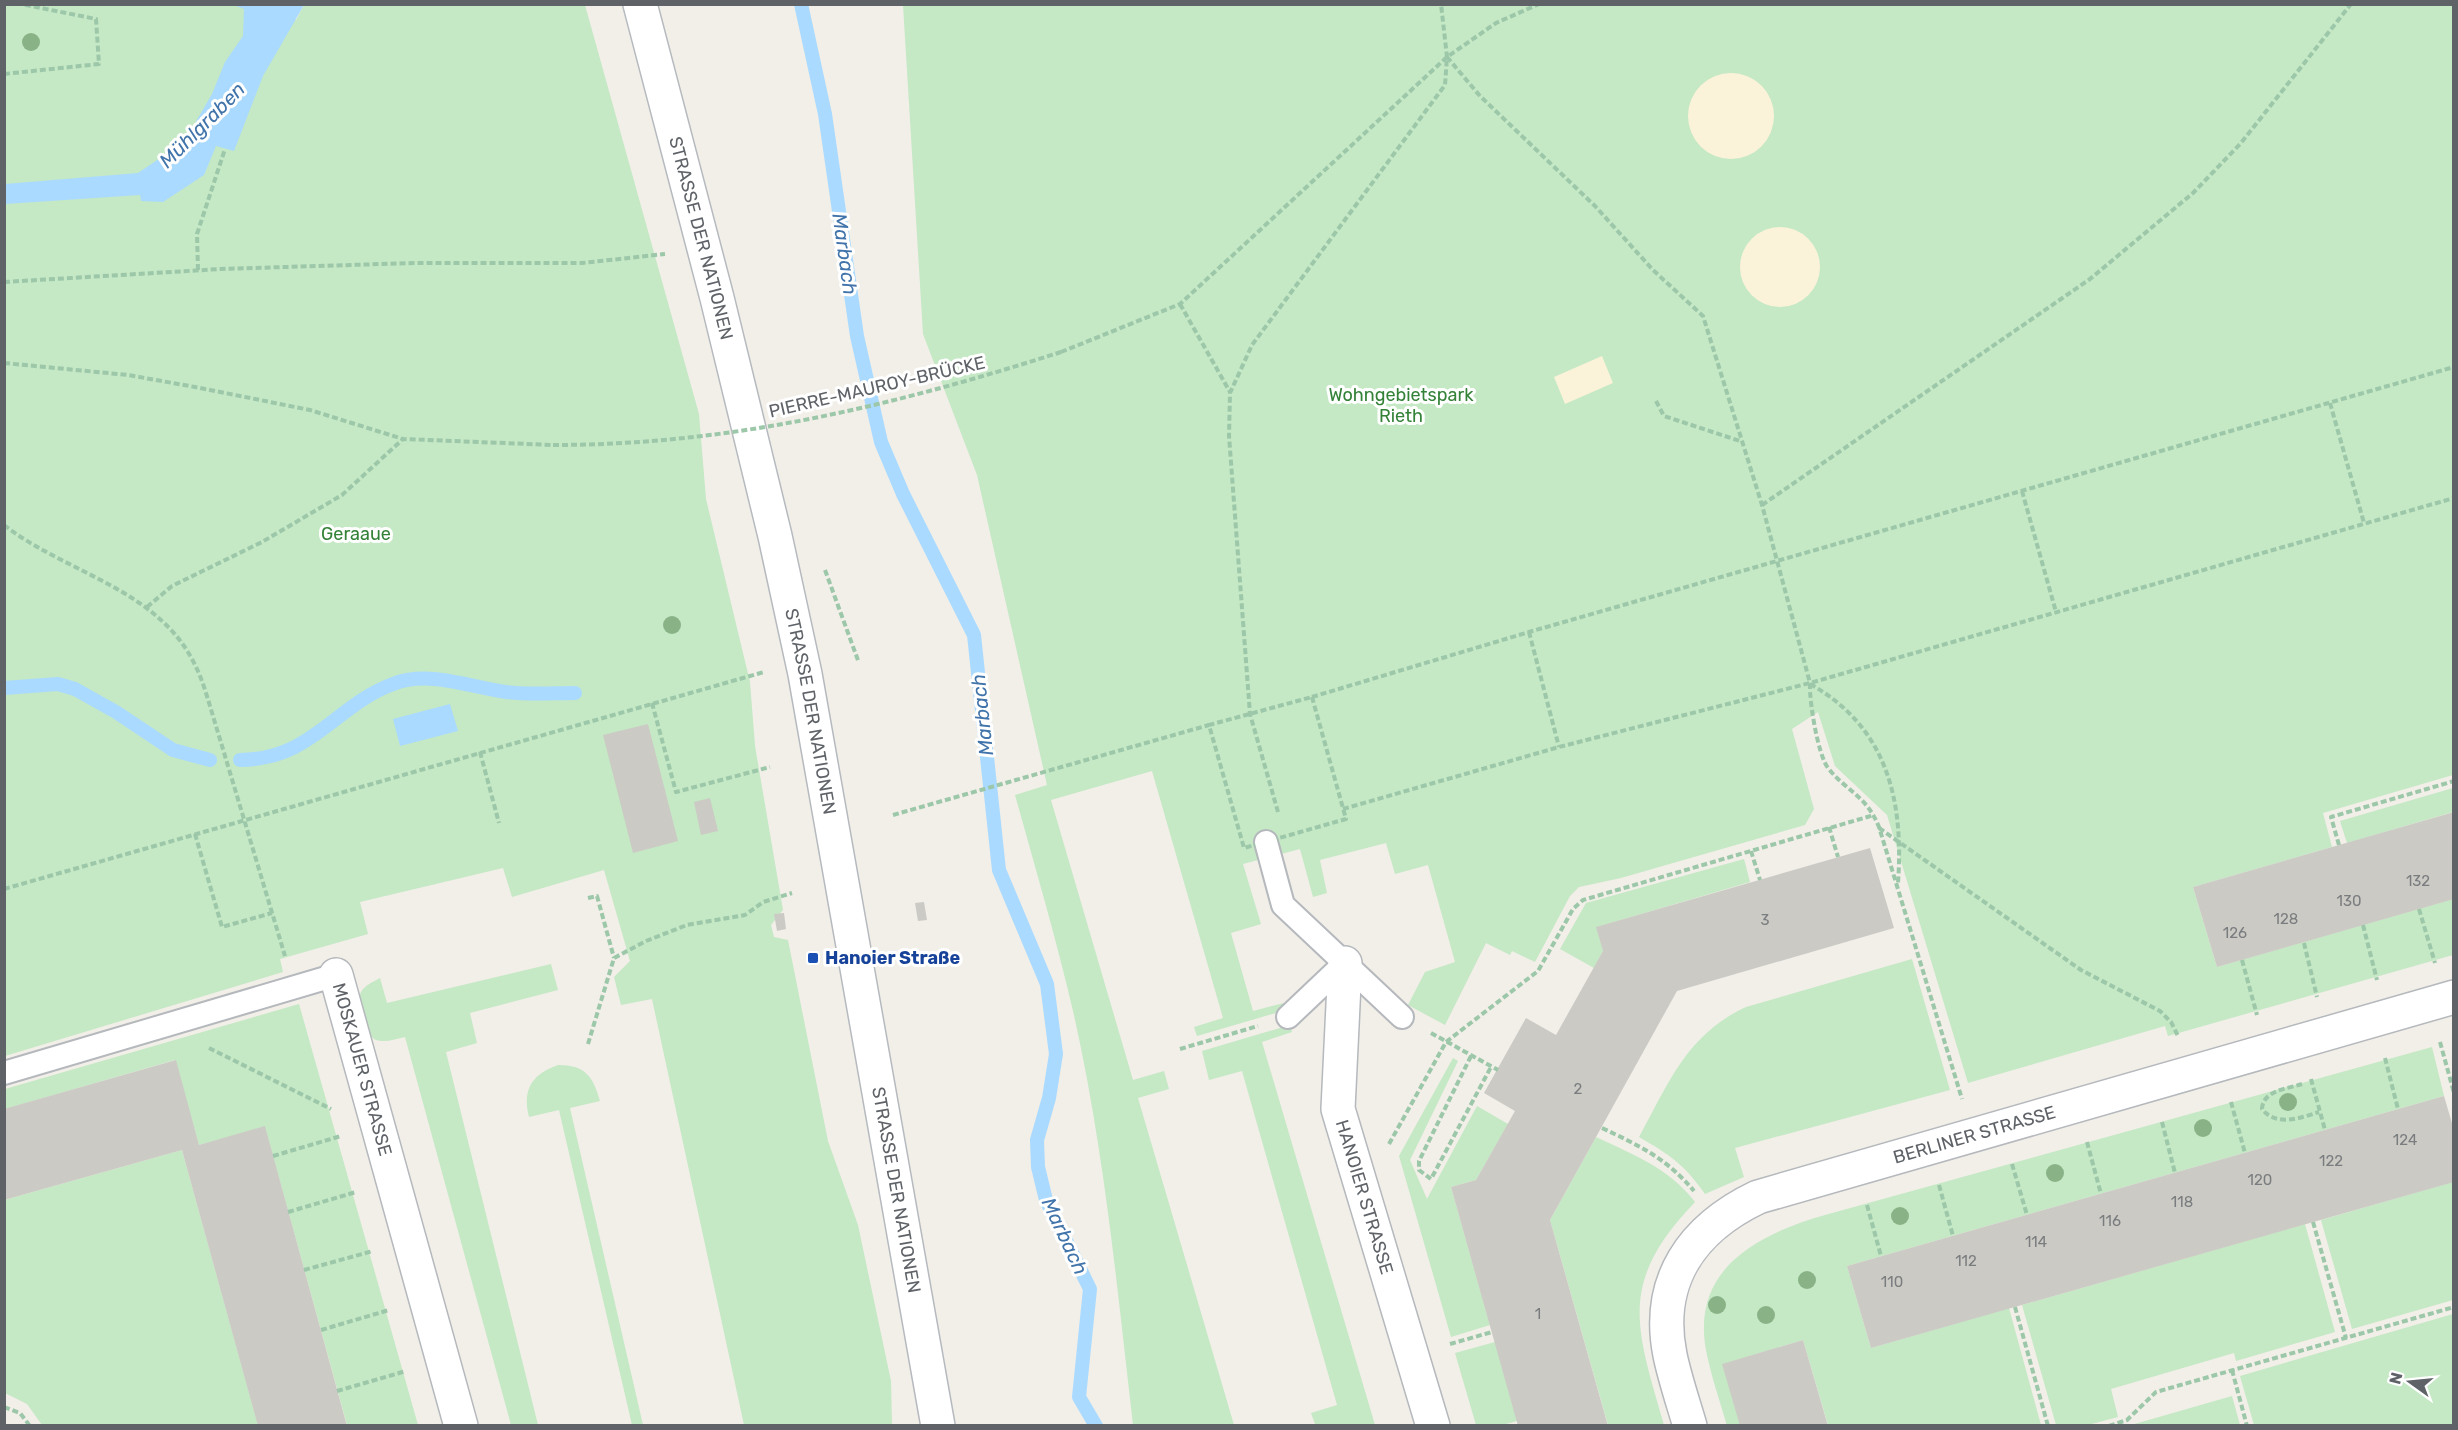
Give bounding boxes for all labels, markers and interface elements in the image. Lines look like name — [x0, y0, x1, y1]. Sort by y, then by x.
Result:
water label: Mühlgraben — [154, 77, 250, 173]
street label: STRASSE DER NATIONEN — [664, 134, 738, 342]
water label: Marbach — [827, 212, 863, 296]
street label: PIERRE-MAUROY-BRÜCKE — [767, 351, 987, 423]
park label: Wohngebietspark Rieth — [1328, 384, 1474, 427]
park label: Geraaue — [321, 523, 391, 545]
street label: STRASSE DER NATIONEN — [780, 606, 841, 816]
water label: Marbach — [966, 673, 998, 757]
house number: 132 — [2406, 872, 2430, 890]
house number: 130 — [2337, 892, 2361, 910]
house number: 128 — [2274, 910, 2298, 928]
house number: 3 — [1760, 911, 1770, 929]
house number: 126 — [2223, 924, 2247, 942]
place label: Hanoier Straße — [825, 947, 961, 969]
marker: Hanoier Straße — [806, 951, 820, 965]
street label: MOSKAUER STRASSE — [328, 980, 397, 1158]
house number: 2 — [1574, 1080, 1583, 1098]
street label: STRASSE DER NATIONEN — [867, 1085, 925, 1295]
street label: BERLINER STRASSE — [1891, 1101, 2058, 1169]
street label: HANOIER STRASSE — [1331, 1117, 1398, 1277]
house number: 124 — [2393, 1131, 2417, 1149]
house number: 122 — [2319, 1152, 2343, 1170]
house number: 120 — [2248, 1171, 2272, 1189]
house number: 118 — [2171, 1193, 2193, 1211]
water label: Marbach — [1037, 1194, 1093, 1278]
house number: 116 — [2099, 1212, 2121, 1230]
house number: 114 — [2025, 1233, 2047, 1251]
house number: 112 — [1955, 1252, 1977, 1270]
house number: 110 — [1881, 1273, 1903, 1291]
house number: 1 — [1535, 1305, 1541, 1323]
north arrow — [2380, 1352, 2440, 1412]
text: N — [2385, 1370, 2407, 1386]

